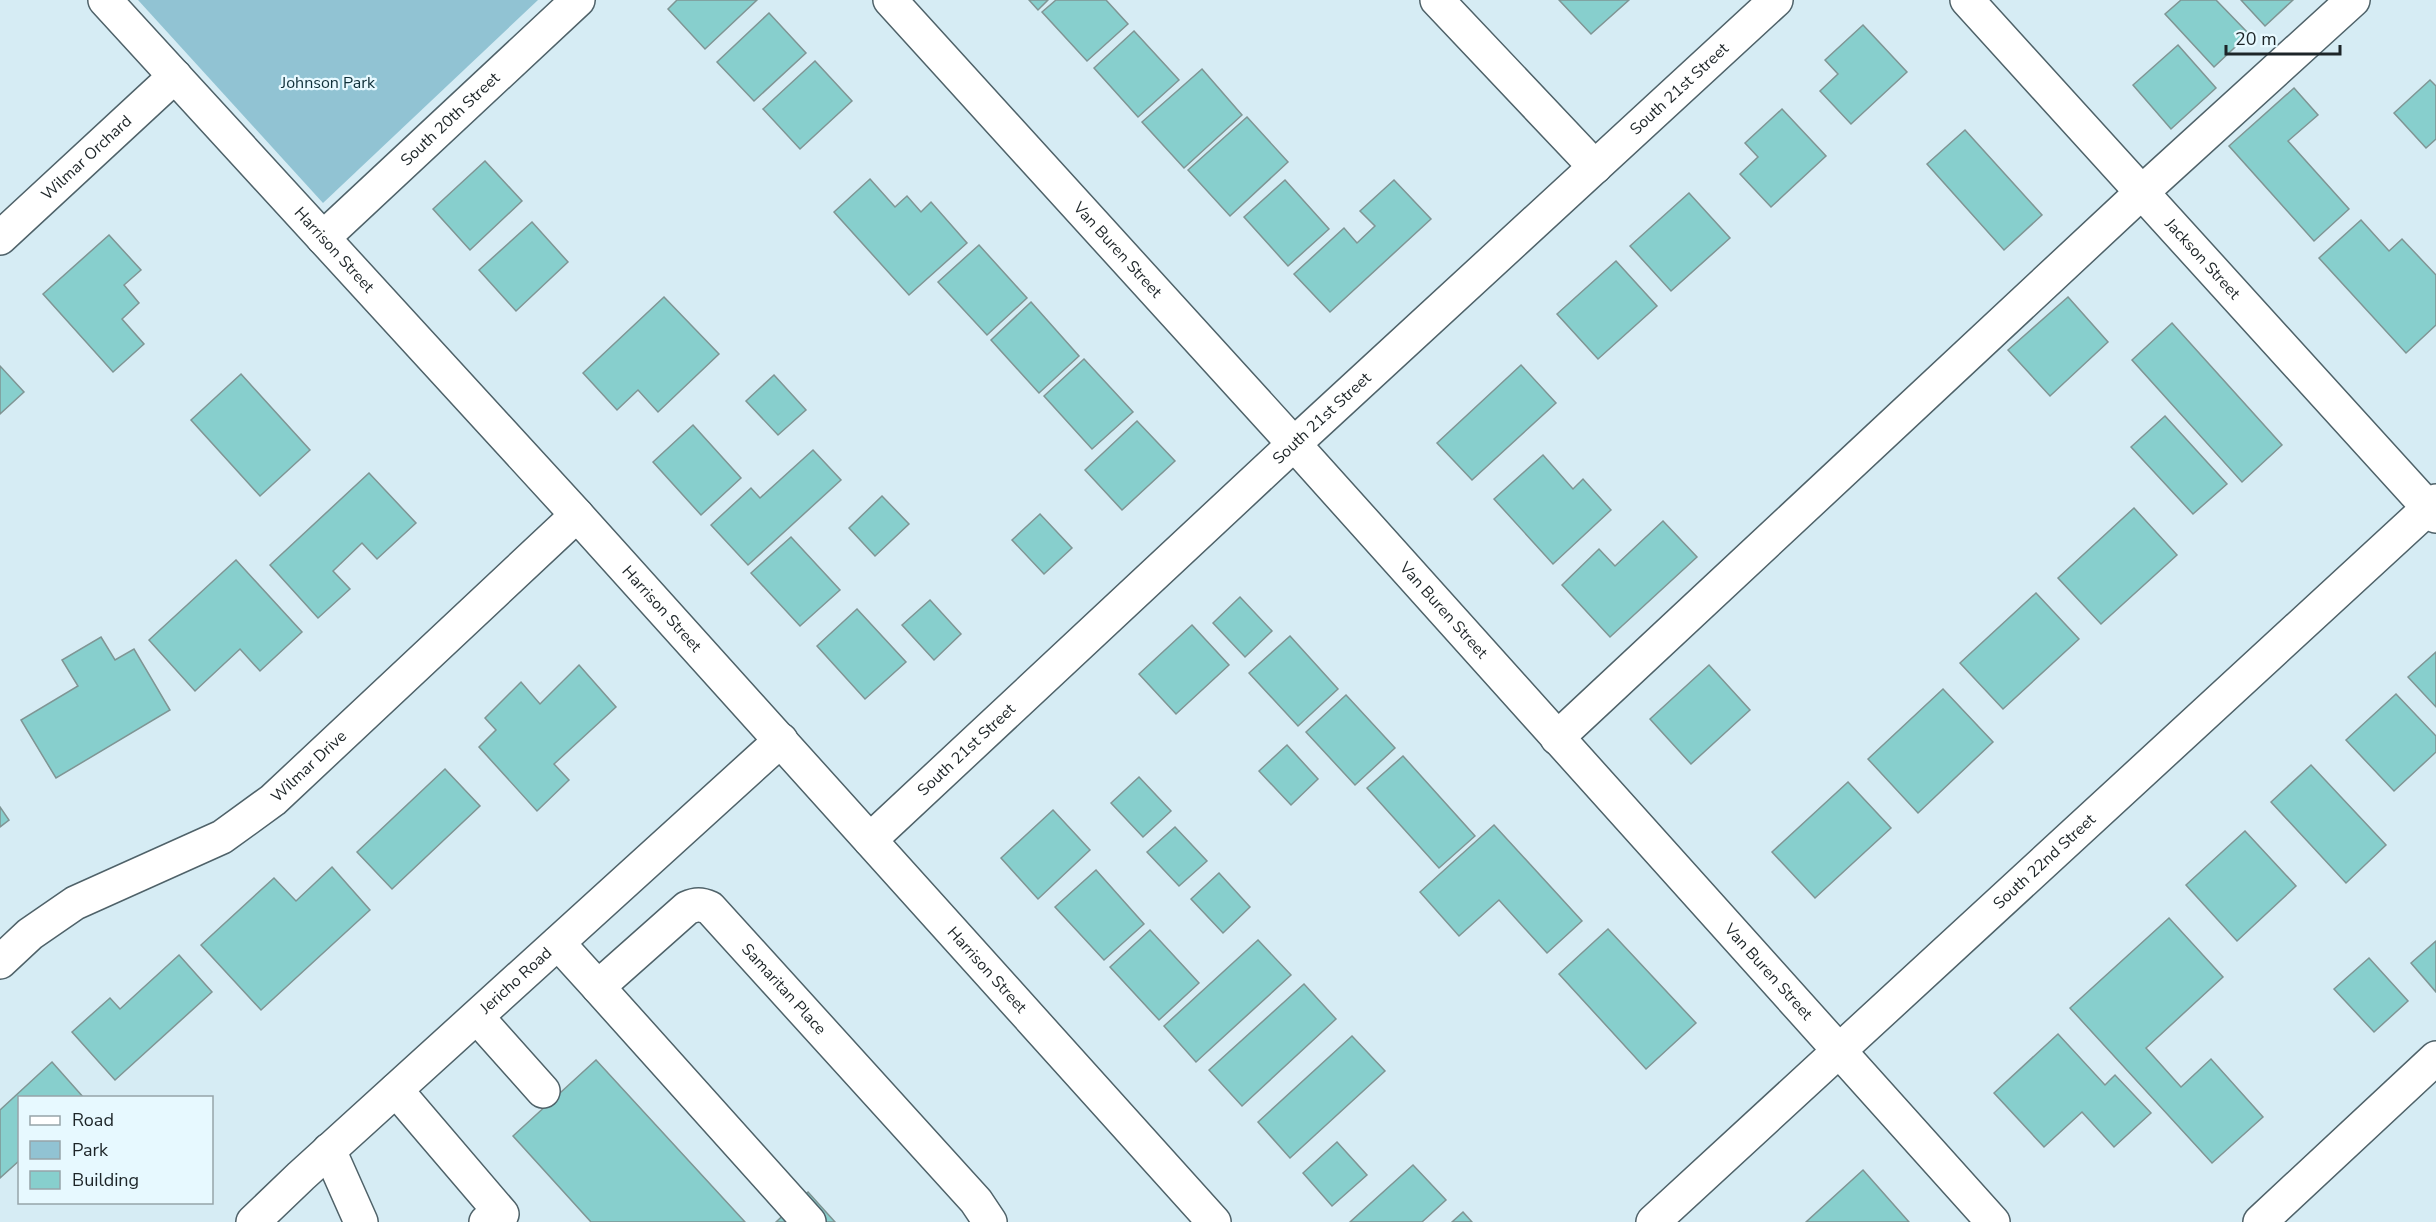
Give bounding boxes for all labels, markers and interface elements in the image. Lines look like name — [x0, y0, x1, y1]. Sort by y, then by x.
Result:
scale bar — [2226, 18, 2340, 56]
text: 20 m — [2235, 27, 2277, 51]
street label: South 21st Street — [1625, 38, 1734, 140]
street label: South 20th Street — [396, 67, 505, 171]
park label: Johnson Park — [280, 72, 376, 94]
street label: Wilmar Orchard — [37, 110, 137, 205]
street label: Van Buren Street — [1067, 196, 1167, 303]
street label: Harrison Street — [289, 202, 379, 298]
street label: Jackson Street — [2159, 213, 2245, 305]
street label: South 21st Street — [1268, 367, 1376, 470]
street label: Van Buren Street — [1394, 557, 1493, 664]
street label: Harrison Street — [617, 561, 707, 657]
street label: South 21st Street — [913, 698, 1021, 801]
street label: Wilmar Drive — [266, 725, 351, 807]
street label: South 22nd Street — [1988, 809, 2101, 914]
street label: Van Buren Street — [1718, 918, 1818, 1025]
street label: Harrison Street — [942, 922, 1032, 1018]
street label: Samaritan Place — [736, 939, 831, 1040]
street label: Jericho Road — [475, 942, 557, 1020]
legend — [18, 1096, 213, 1204]
text: Road — [72, 1108, 114, 1132]
text: Park — [72, 1138, 109, 1162]
text: Building — [72, 1168, 139, 1192]

